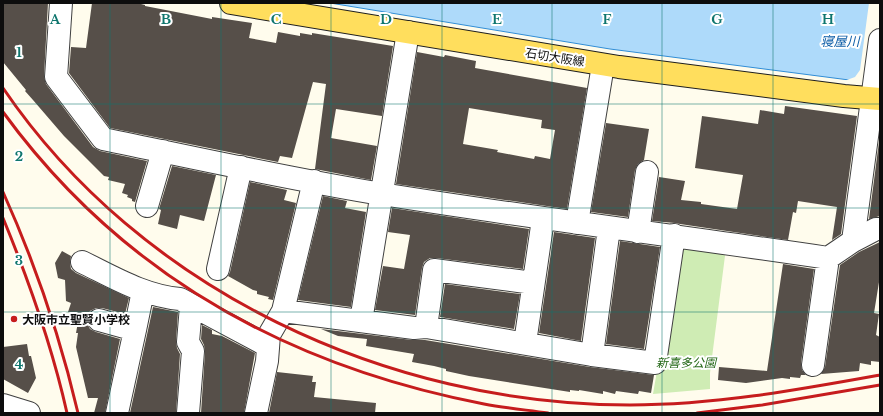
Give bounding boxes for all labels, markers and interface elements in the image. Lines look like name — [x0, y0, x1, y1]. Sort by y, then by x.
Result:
text: A — [49, 11, 61, 28]
text: B — [161, 11, 171, 28]
text: C — [271, 11, 282, 28]
text: D — [380, 11, 392, 28]
text: E — [492, 11, 502, 28]
text: F — [603, 11, 612, 28]
text: G — [711, 11, 723, 28]
text: H — [822, 11, 834, 28]
water label: 寝屋川 — [820, 33, 861, 50]
text: 1 — [16, 44, 22, 61]
street label: 石切大阪線 — [524, 45, 586, 69]
text: 2 — [15, 148, 23, 165]
text: 3 — [15, 252, 23, 269]
place label: 大阪市立聖賢小学校 — [22, 312, 130, 327]
marker: 大阪市立聖賢小学校 — [9, 314, 19, 324]
park label: 新喜多公園 — [656, 355, 718, 370]
text: 4 — [15, 356, 24, 373]

